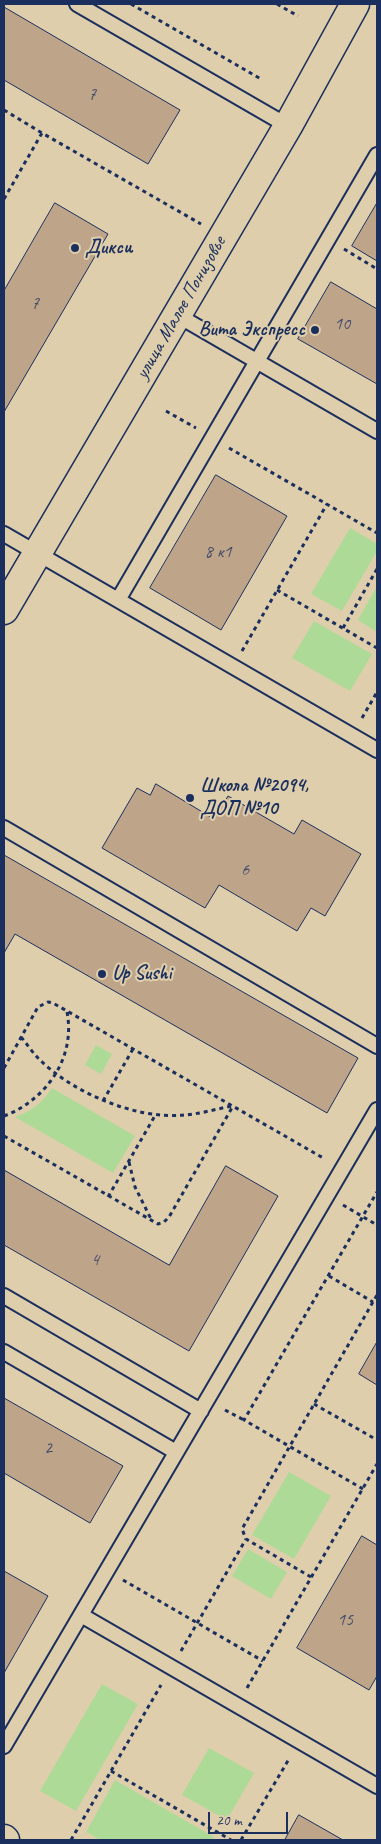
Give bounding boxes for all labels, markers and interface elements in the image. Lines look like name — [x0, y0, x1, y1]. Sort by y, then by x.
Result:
house number: 7 — [88, 84, 96, 106]
street label: улица Малое Понизовье — [130, 232, 232, 384]
place label: Дикси — [85, 236, 132, 260]
marker: Дикси — [69, 242, 81, 254]
house number: 7 — [31, 293, 39, 315]
house number: 10 — [334, 313, 350, 335]
place label: Вита Экспресс — [199, 318, 305, 342]
marker: Вита Экспресс — [309, 324, 321, 336]
house number: 8 к1 — [204, 541, 232, 563]
place label: Школа №2094, ДОП №10 — [200, 774, 309, 821]
marker: Школа №2094, ДОП №10 — [184, 792, 196, 804]
house number: 6 — [241, 859, 249, 881]
place label: Up Sushi — [112, 962, 171, 986]
marker: Up Sushi — [96, 968, 108, 980]
house number: 4 — [91, 1249, 99, 1271]
house number: 2 — [44, 1437, 52, 1459]
house number: 15 — [337, 1609, 353, 1631]
scale bar — [211, 1802, 291, 1834]
text: 20 m — [216, 1811, 242, 1830]

